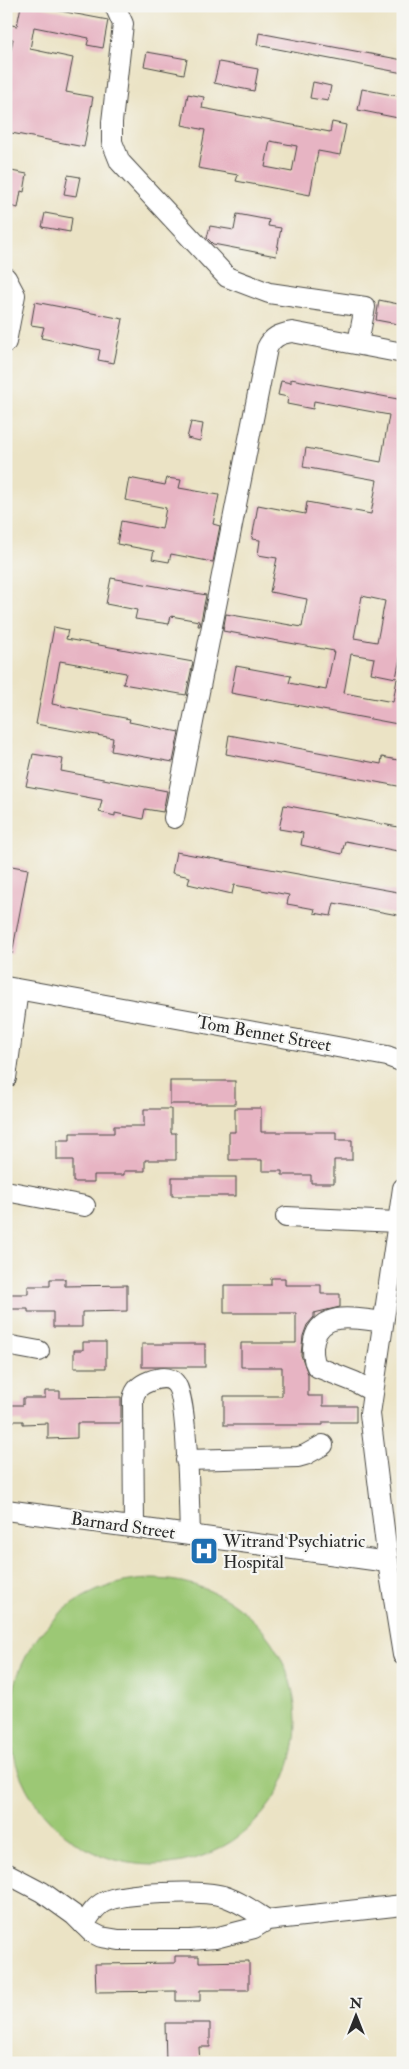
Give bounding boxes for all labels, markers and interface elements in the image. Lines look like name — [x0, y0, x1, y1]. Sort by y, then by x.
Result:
street label: Tom Bennet Street — [195, 1011, 333, 1057]
street label: Barnard Street — [69, 1507, 177, 1545]
place label: Witrand Psychiatric Hospital — [222, 1530, 365, 1574]
hospital icon: Witrand Psychiatric Hospital — [189, 1536, 219, 1566]
north arrow — [332, 1992, 382, 2042]
text: N — [349, 1995, 363, 2012]

